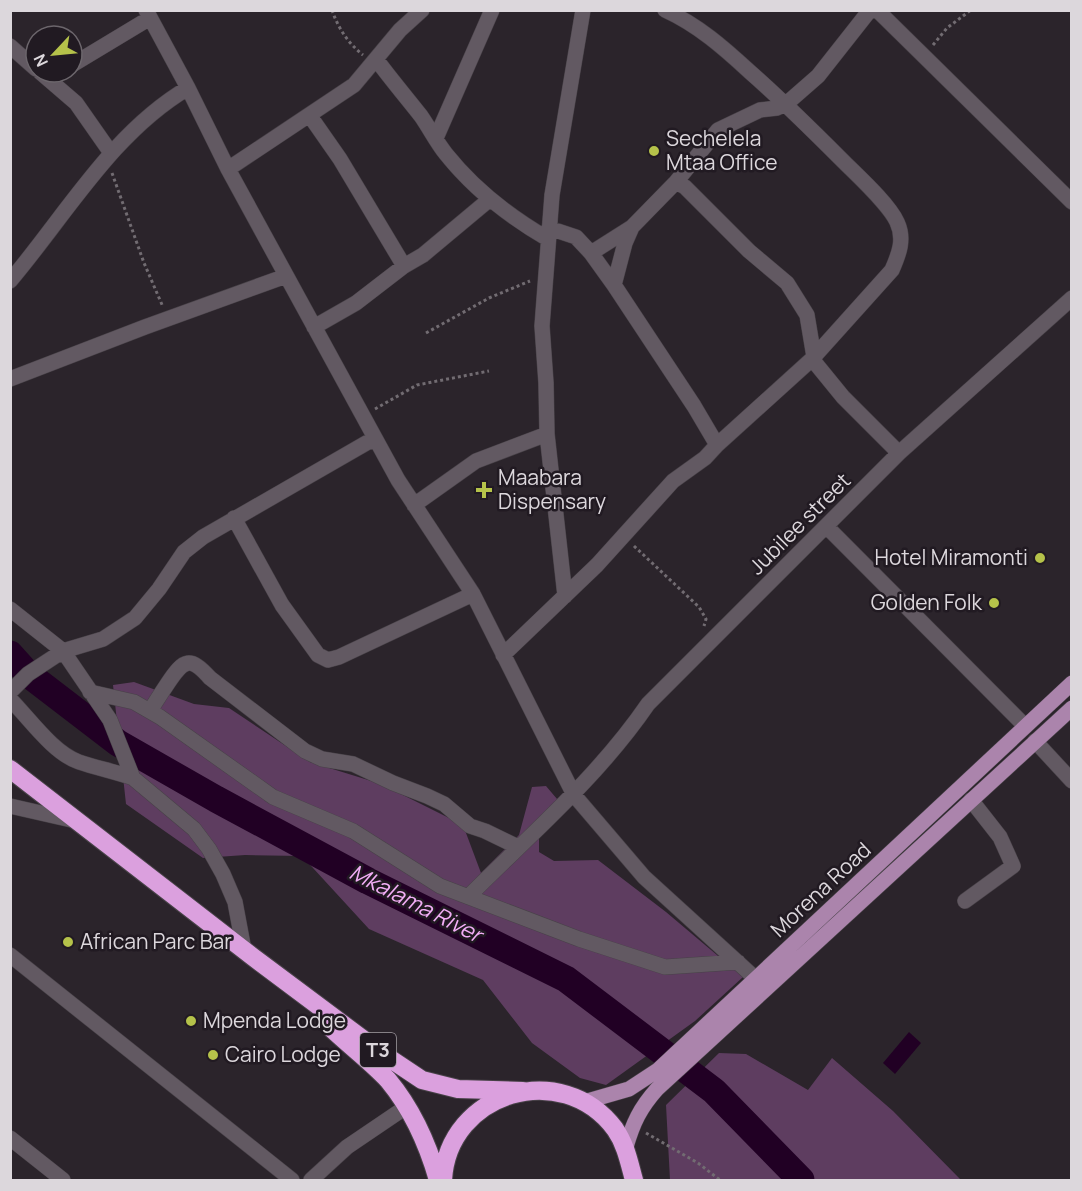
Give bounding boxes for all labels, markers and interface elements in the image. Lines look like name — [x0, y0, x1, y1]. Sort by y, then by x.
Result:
north arrow — [24, 24, 84, 84]
text: N — [28, 51, 53, 71]
place label: Sechelela Mtaa Office — [666, 124, 778, 176]
marker: Sechelela Mtaa Office — [647, 144, 661, 158]
place label: Maabara Dispensary — [498, 463, 606, 515]
street label: Jubilee street — [742, 466, 856, 580]
marker: Maabara Dispensary — [475, 481, 493, 499]
place label: Hotel Miramonti — [875, 543, 1028, 571]
marker: Hotel Miramonti — [1033, 551, 1047, 565]
place label: Golden Folk — [871, 588, 983, 616]
marker: Golden Folk — [987, 596, 1001, 610]
street label: Morena Road — [764, 836, 876, 943]
water label: Mkalama River — [345, 857, 490, 951]
place label: African Parc Bar — [80, 927, 232, 955]
marker: African Parc Bar — [61, 935, 75, 949]
place label: Mpenda Lodge — [203, 1006, 346, 1034]
marker: Mpenda Lodge — [184, 1014, 198, 1028]
road number: T3 — [360, 1033, 396, 1067]
place label: Cairo Lodge — [225, 1040, 341, 1068]
marker: Cairo Lodge — [206, 1048, 220, 1062]

